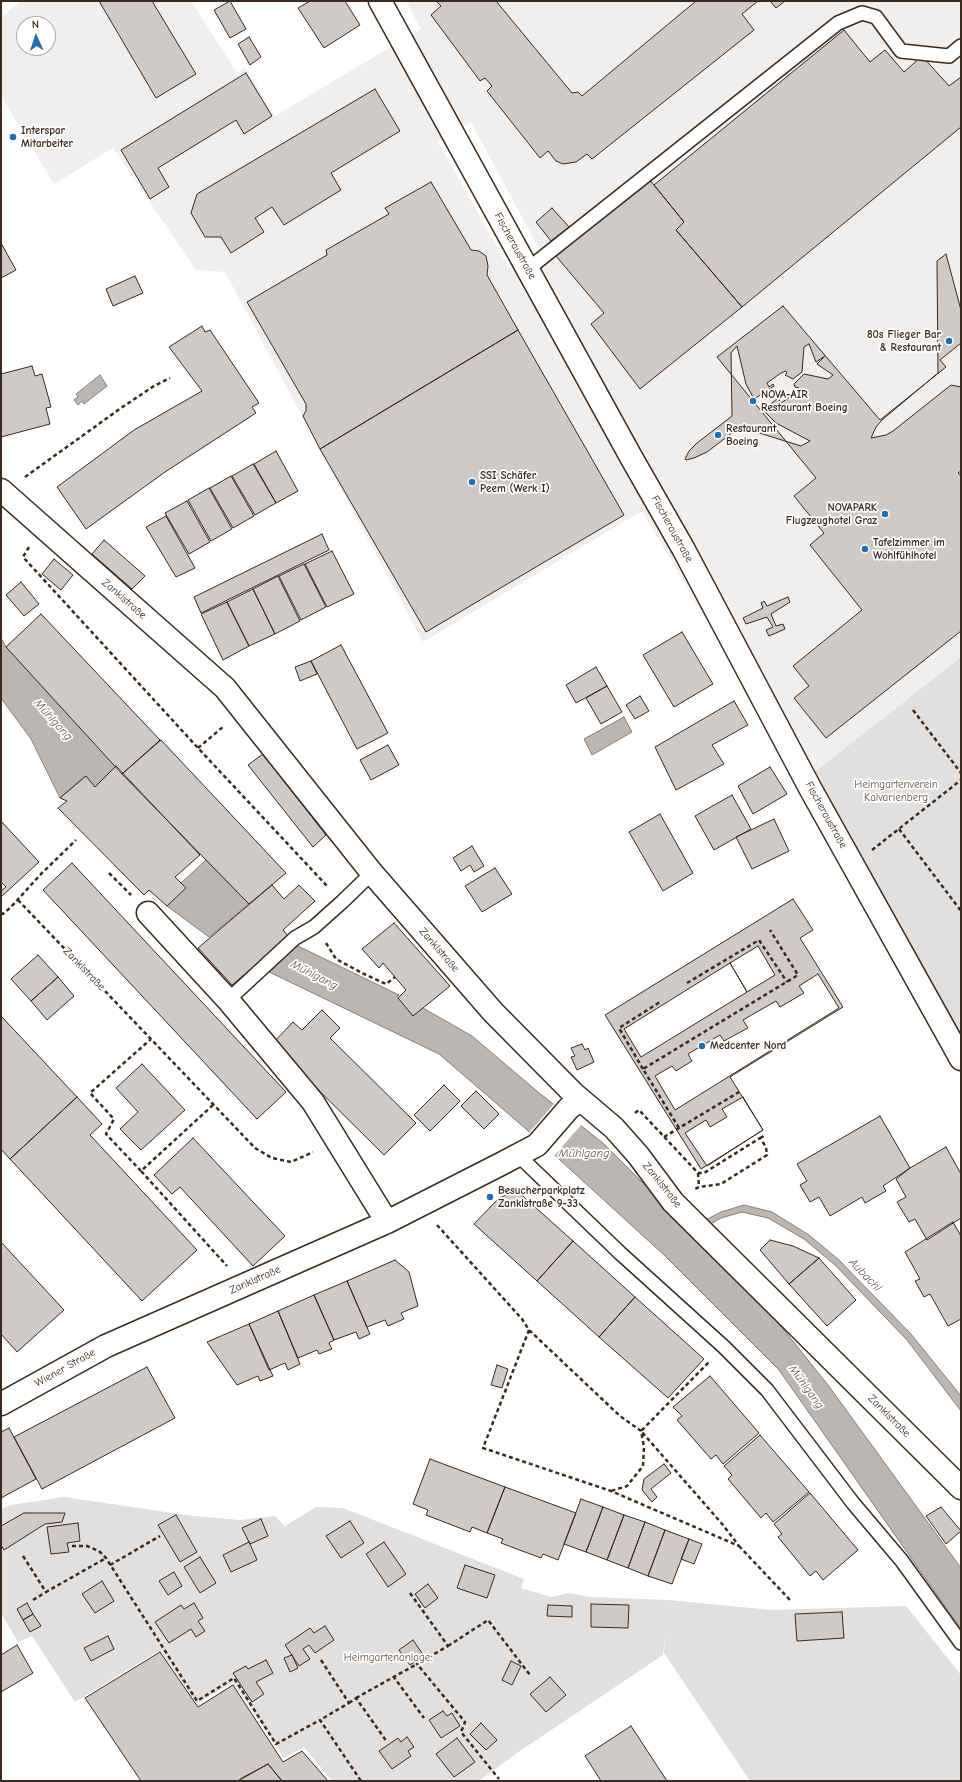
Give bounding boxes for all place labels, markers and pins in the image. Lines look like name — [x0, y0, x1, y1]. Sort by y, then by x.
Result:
place label: Interspar Mitarbeiter — [21, 124, 73, 150]
marker: Interspar Mitarbeiter — [8, 132, 18, 142]
place label: 80s Flieger Bar & Restaurant — [867, 328, 941, 354]
marker: 80s Flieger Bar & Restaurant — [944, 336, 954, 346]
place label: NOVA-AIR Restaurant Boeing — [761, 388, 848, 414]
marker: NOVA-AIR Restaurant Boeing — [748, 396, 758, 406]
place label: Restaurant Boeing — [726, 422, 776, 448]
marker: Restaurant Boeing — [713, 430, 723, 440]
place label: SSI Schäfer Peem (Werk I) — [480, 469, 550, 495]
marker: SSI Schäfer Peem (Werk I) — [467, 477, 477, 487]
place label: NOVAPARK Flugzeughotel Graz — [786, 501, 877, 527]
marker: NOVAPARK Flugzeughotel Graz — [880, 509, 890, 519]
place label: Tafelzimmer im Wohlfühlhotel — [873, 536, 945, 562]
marker: Tafelzimmer im Wohlfühlhotel — [860, 544, 870, 554]
place label: Medcenter Nord — [710, 1039, 786, 1053]
marker: Medcenter Nord — [697, 1041, 707, 1051]
place label: Besucherparkplatz Zanklstraße 9-33 — [498, 1184, 585, 1210]
marker: Besucherparkplatz Zanklstraße 9-33 — [485, 1192, 495, 1202]

